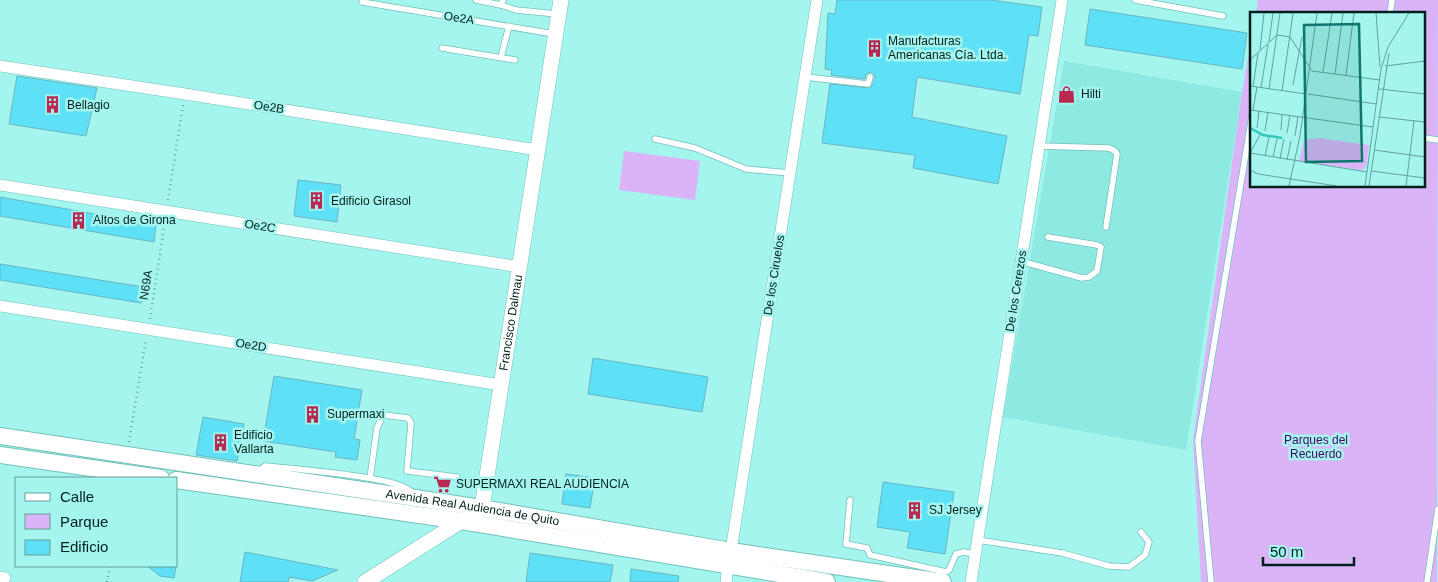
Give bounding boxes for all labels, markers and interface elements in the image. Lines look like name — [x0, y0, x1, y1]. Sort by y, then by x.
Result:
street label: Oe2A — [443, 9, 475, 27]
inset map — [1250, 12, 1426, 188]
place label: Manufacturas Americanas Cía. Ltda. — [888, 34, 1007, 62]
building icon: Manufacturas Americanas Cía. Ltda. — [864, 38, 884, 58]
shop icon: Hilti — [1057, 84, 1077, 104]
place label: Hilti — [1081, 87, 1101, 101]
building icon: Bellagio — [43, 95, 63, 115]
place label: Bellagio — [67, 98, 110, 112]
street label: Oe2B — [253, 98, 285, 116]
building icon: Edificio Girasol — [307, 191, 327, 211]
place label: Edificio Girasol — [331, 194, 411, 208]
building icon: Altos de Girona — [69, 210, 89, 230]
place label: Altos de Girona — [93, 213, 176, 227]
street label: Oe2C — [243, 217, 277, 235]
street label: De los Ciruelos — [761, 234, 787, 316]
street label: De los Cerezos — [1003, 249, 1029, 333]
street label: N69A — [137, 269, 155, 301]
street label: Francisco Dalmau — [496, 274, 525, 372]
street label: Oe2D — [234, 336, 268, 354]
building icon: Supermaxi — [303, 404, 323, 424]
place label: Supermaxi — [327, 407, 384, 421]
place label: Edificio Vallarta — [234, 428, 274, 456]
building icon: Edificio Vallarta — [210, 432, 230, 452]
park label: Parques del Recuerdo — [1284, 433, 1348, 461]
supermarket icon: SUPERMAXI REAL AUDIENCIA — [432, 474, 452, 494]
legend — [15, 477, 178, 567]
place label: SUPERMAXI REAL AUDIENCIA — [456, 477, 629, 491]
street label: Avenida Real Audiencia de Quito — [385, 487, 561, 528]
text: Calle — [60, 488, 94, 505]
building icon: SJ Jersey — [905, 500, 925, 520]
place label: SJ Jersey — [929, 503, 982, 517]
text: Parque — [60, 513, 108, 530]
scale bar — [1263, 534, 1354, 566]
text: Edificio — [60, 538, 108, 555]
text: 50 m — [1270, 543, 1303, 560]

